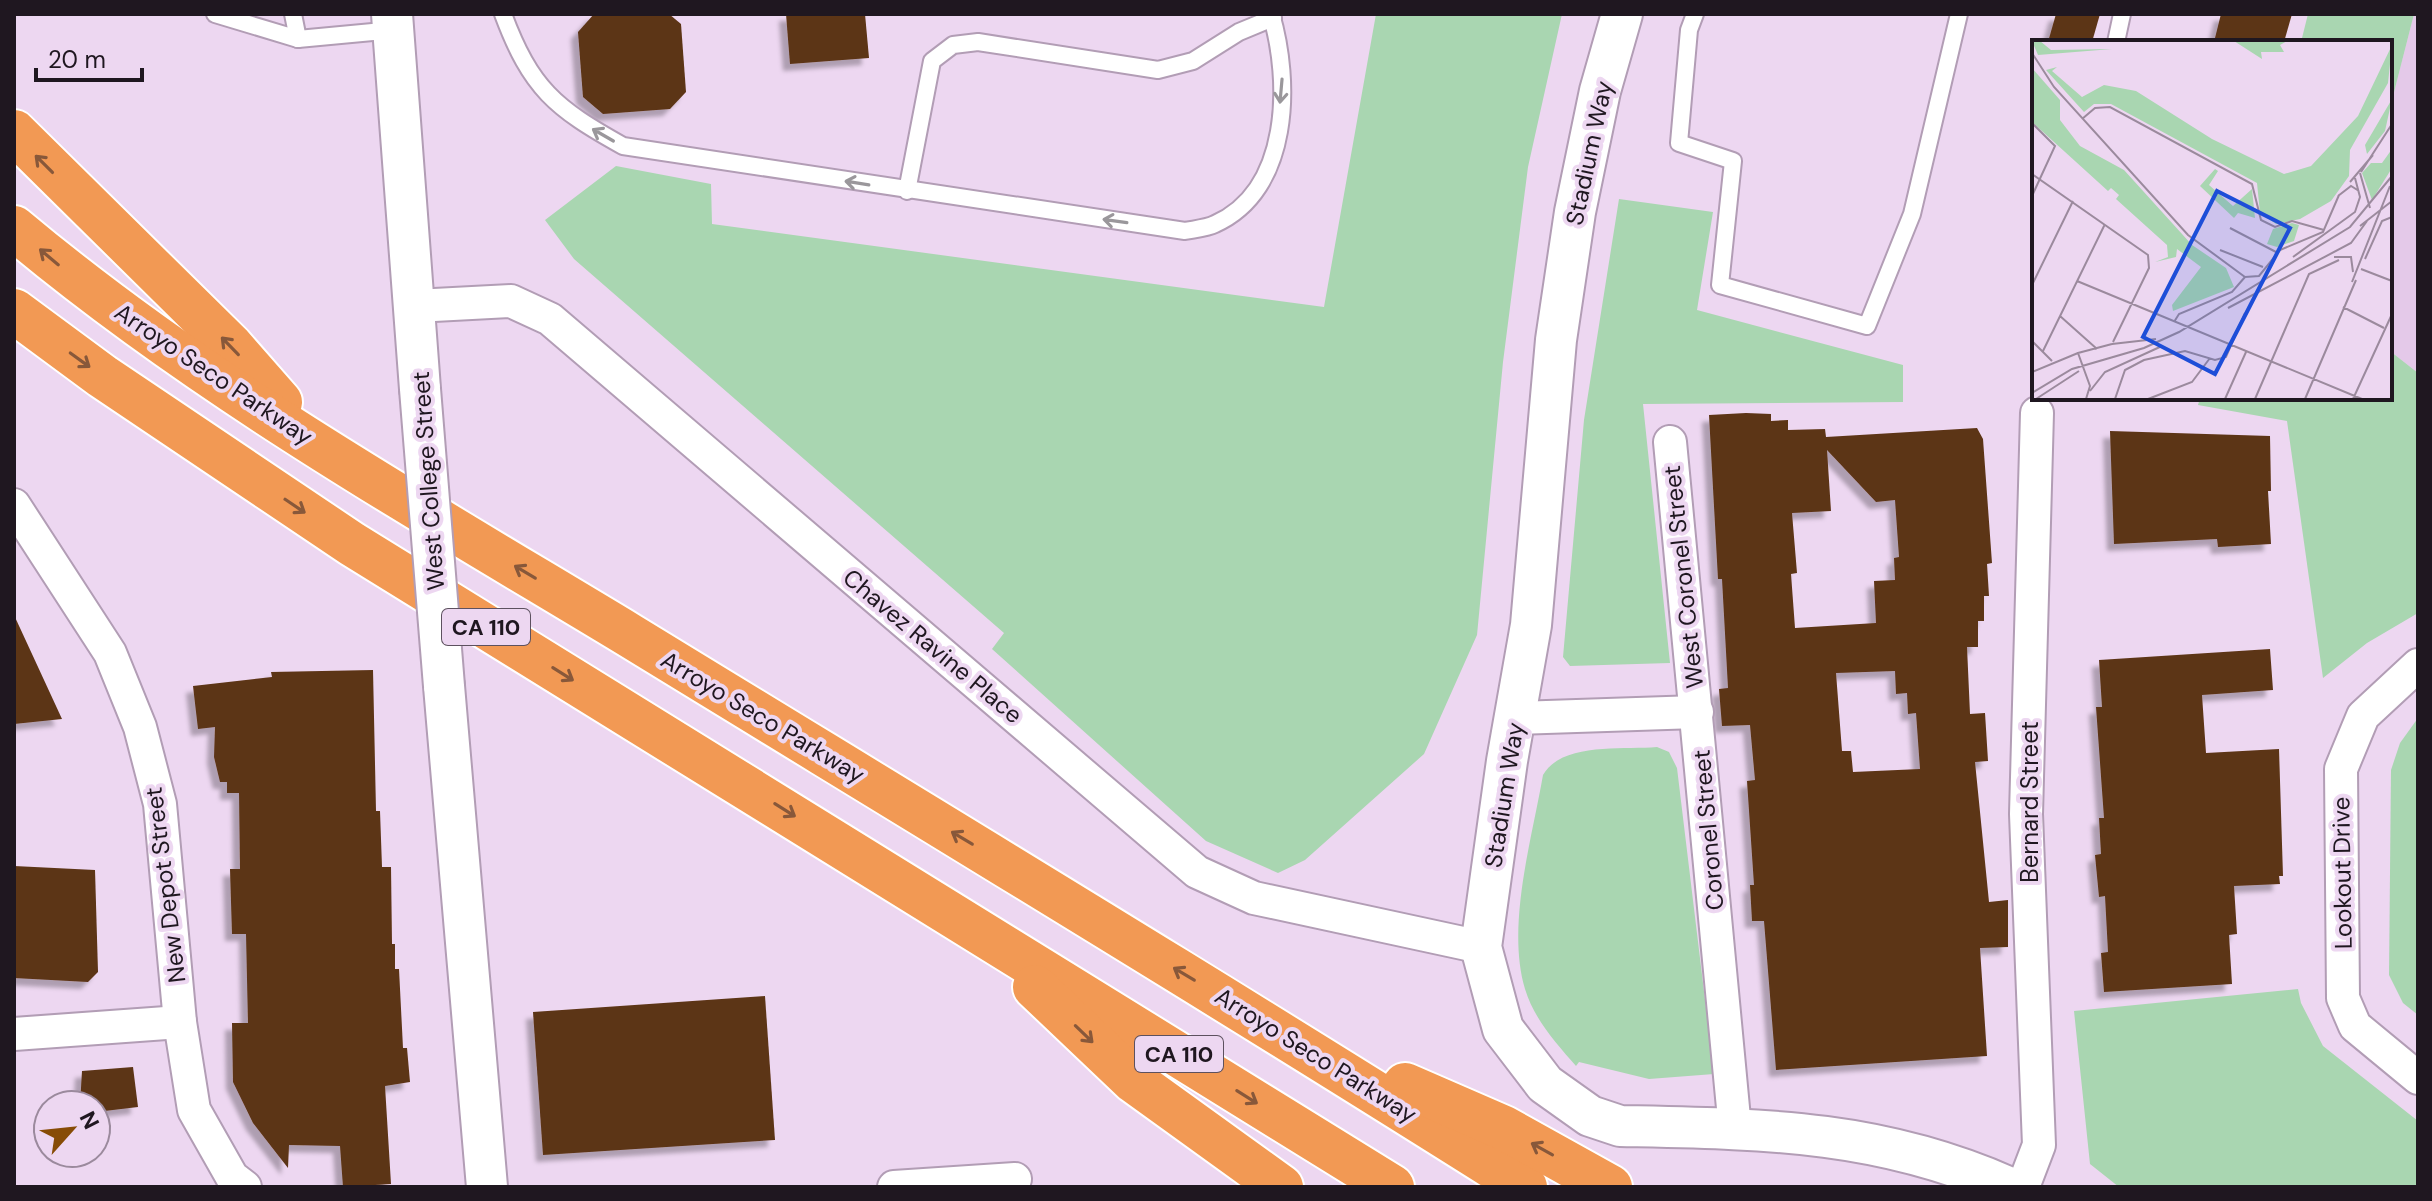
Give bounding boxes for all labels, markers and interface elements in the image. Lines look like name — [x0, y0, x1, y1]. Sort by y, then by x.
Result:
scale bar — [36, 32, 142, 82]
inset map — [2032, 40, 2392, 400]
text: 20 m — [48, 44, 106, 75]
one-way arrow — [1273, 77, 1288, 104]
street label: Stadium Way — [1559, 78, 1619, 228]
one-way arrow — [592, 127, 616, 142]
one-way arrow — [35, 155, 54, 174]
one-way arrow — [845, 175, 871, 190]
one-way arrow — [1103, 213, 1128, 228]
one-way arrow — [39, 248, 59, 266]
street label: Arroyo Seco Parkway — [109, 296, 319, 452]
one-way arrow — [221, 336, 240, 356]
one-way arrow — [69, 352, 91, 368]
street label: West College Street — [405, 370, 451, 592]
street label: West Coronel Street — [1656, 464, 1710, 690]
one-way arrow — [284, 498, 306, 515]
street label: Chavez Ravine Place — [837, 562, 1029, 730]
one-way arrow — [514, 564, 537, 580]
road number: CA 110 — [442, 609, 530, 645]
street label: Arroyo Seco Parkway — [655, 644, 871, 790]
one-way arrow — [551, 666, 574, 682]
street label: Stadium Way — [1477, 720, 1531, 870]
street label: Bernard Street — [2014, 721, 2045, 883]
street label: Coronel Street — [1686, 748, 1730, 912]
street label: New Depot Street — [138, 785, 192, 985]
street label: Lookout Drive — [2325, 797, 2359, 949]
one-way arrow — [773, 802, 796, 818]
one-way arrow — [951, 830, 974, 846]
one-way arrow — [1173, 965, 1196, 981]
street label: Arroyo Seco Parkway — [1209, 980, 1423, 1130]
one-way arrow — [1074, 1024, 1094, 1043]
road number: CA 110 — [1135, 1036, 1223, 1072]
north arrow — [32, 1089, 112, 1169]
one-way arrow — [1235, 1089, 1258, 1105]
text: N — [73, 1106, 106, 1134]
one-way arrow — [1530, 1141, 1554, 1156]

